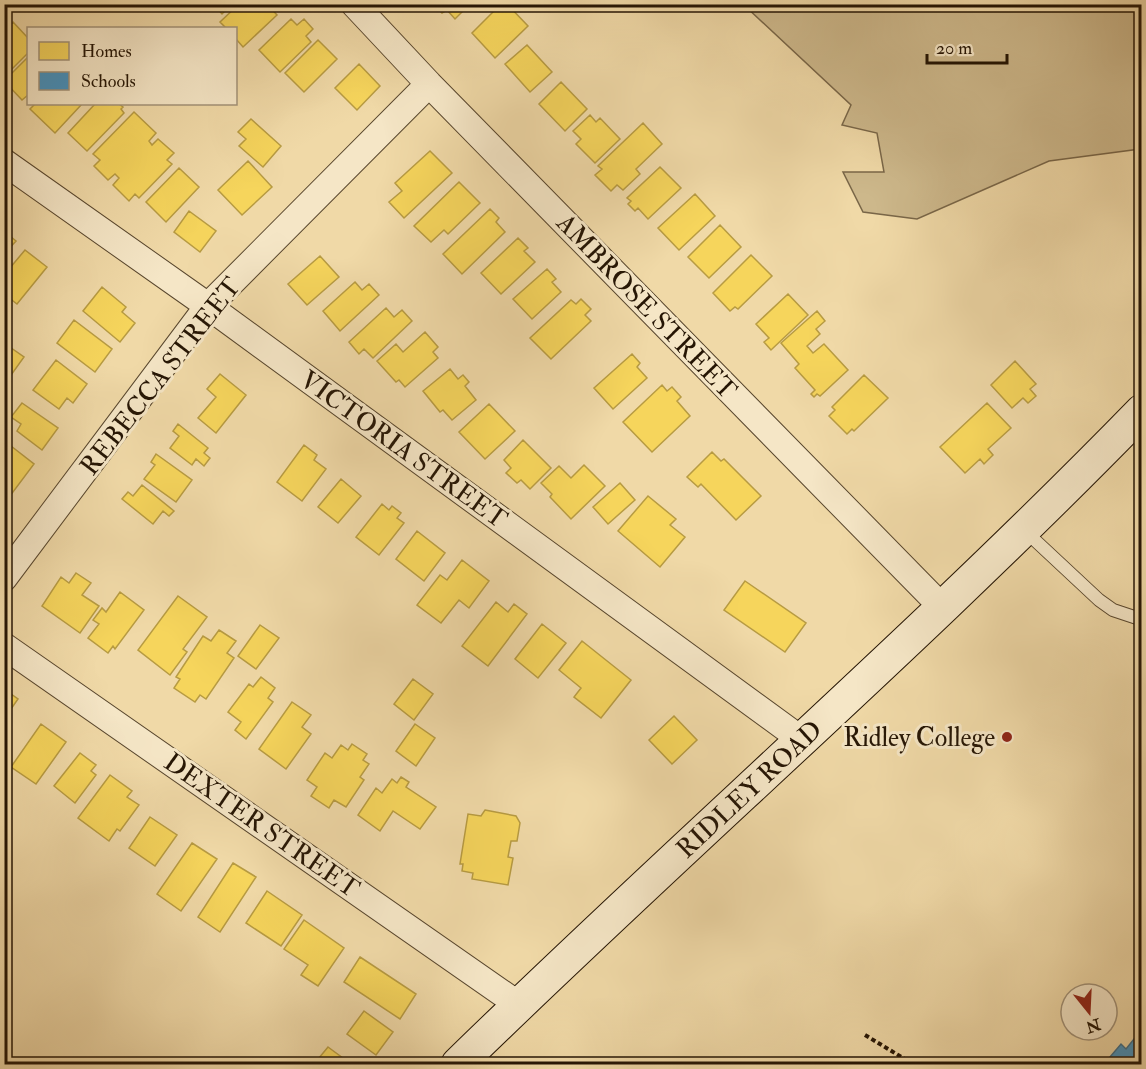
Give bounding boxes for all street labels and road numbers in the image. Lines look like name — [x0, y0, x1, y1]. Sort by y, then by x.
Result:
street label: AMBROSE STREET — [549, 207, 743, 406]
street label: REBECCA STREET — [74, 271, 248, 482]
street label: VICTORIA STREET — [294, 364, 513, 536]
street label: RIDLEY ROAD — [670, 714, 829, 865]
street label: DEXTER STREET — [158, 746, 365, 905]

